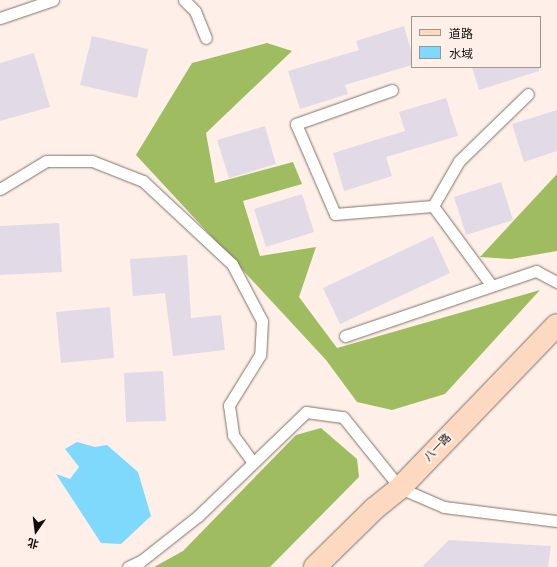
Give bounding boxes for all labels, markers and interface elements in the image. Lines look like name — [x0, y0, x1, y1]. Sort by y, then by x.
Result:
legend — [411, 16, 541, 68]
text: 道路 — [449, 27, 473, 41]
text: 水域 — [449, 47, 473, 61]
street label: 八一路 — [422, 432, 454, 464]
north arrow — [16, 511, 56, 551]
text: 北 — [26, 535, 40, 551]

